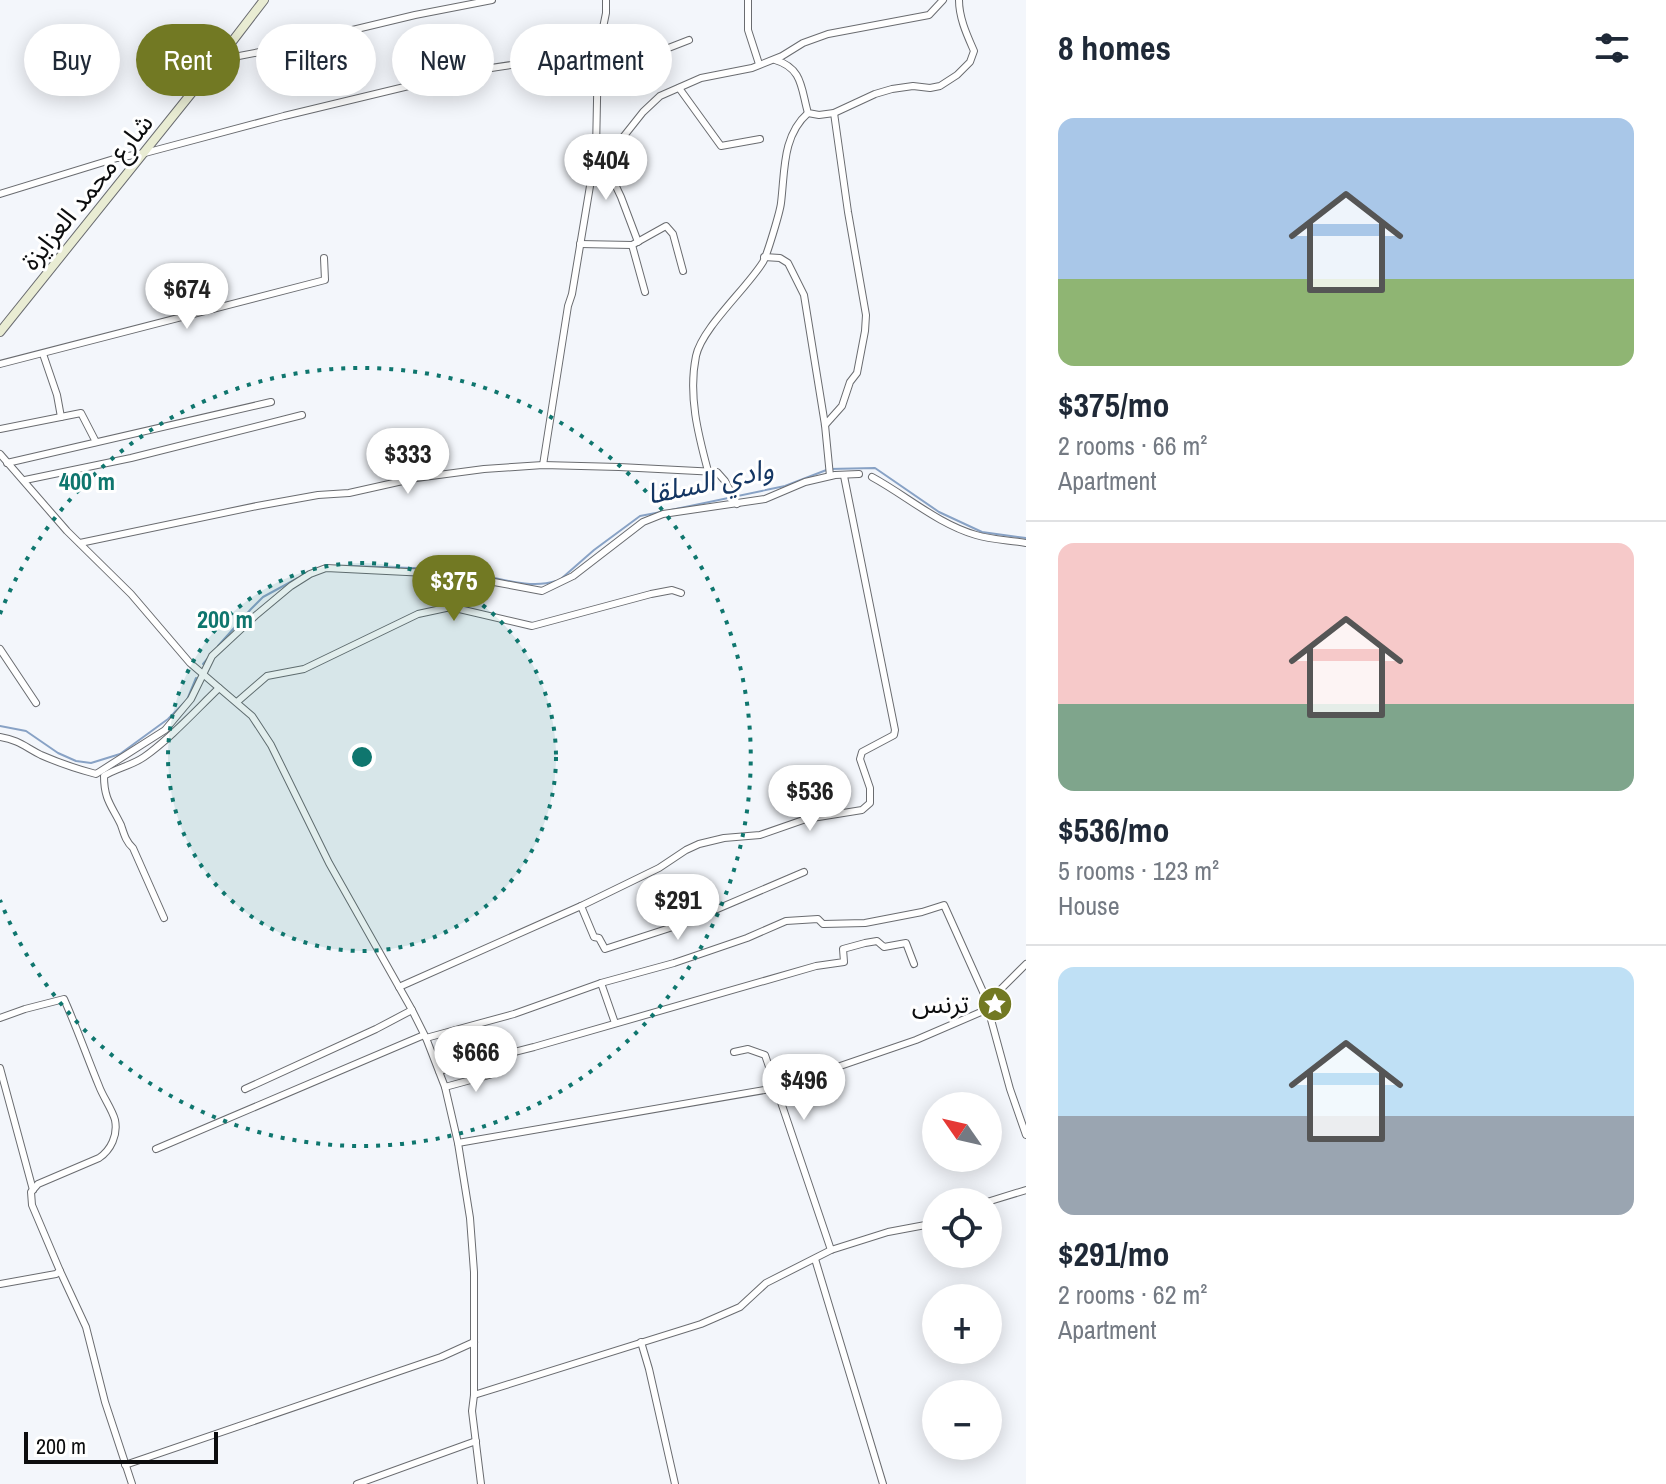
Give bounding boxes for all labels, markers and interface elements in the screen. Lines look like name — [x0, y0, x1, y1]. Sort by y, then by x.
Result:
chip: Buy — [24, 24, 120, 96]
chip: Rent — [136, 24, 240, 96]
chip: Filters — [256, 24, 376, 96]
chip: New — [392, 24, 494, 96]
chip: Apartment — [510, 24, 672, 96]
text: 8 homes — [1058, 25, 1171, 71]
icon: filters — [1590, 26, 1634, 70]
street label: شارع محمد العزايزة — [13, 106, 162, 278]
pin: $404 — [559, 134, 653, 202]
text: $404 — [582, 142, 630, 177]
icon: home — [1274, 170, 1418, 314]
pin: $674 — [140, 263, 234, 331]
text: $674 — [163, 271, 211, 306]
text: $375/mo — [1058, 382, 1170, 428]
pin: $333 — [361, 428, 455, 496]
text: 2 rooms · 66 m² — [1058, 428, 1207, 463]
text: $333 — [384, 436, 432, 471]
water label: وادي السلقا — [643, 449, 778, 516]
text: Apartment — [1058, 463, 1156, 498]
text: 400 m — [59, 465, 115, 497]
pin: $375 — [407, 555, 501, 623]
text: $375 — [430, 563, 478, 598]
icon: home — [1274, 595, 1418, 739]
text: 200 m — [197, 603, 253, 635]
centre of rings — [348, 743, 376, 771]
pin: $536 — [763, 765, 857, 833]
text: $536 — [786, 773, 834, 808]
text: $536/mo — [1058, 807, 1170, 853]
text: 5 rooms · 123 m² — [1058, 853, 1219, 888]
pin: $291 — [631, 874, 725, 942]
text: $291 — [654, 882, 702, 917]
text: House — [1058, 888, 1120, 923]
place icon: ترنس — [976, 985, 1014, 1023]
place label: ترنس — [912, 986, 969, 1021]
icon: home — [1274, 1019, 1418, 1163]
pin: $666 — [429, 1026, 523, 1094]
text: $666 — [452, 1034, 500, 1069]
pin: $496 — [757, 1054, 851, 1122]
text: $496 — [780, 1062, 828, 1097]
north arrow — [922, 1092, 1002, 1172]
map controls — [922, 1092, 1002, 1460]
button: locate — [922, 1188, 1002, 1268]
text: $291/mo — [1058, 1231, 1170, 1277]
text: 2 rooms · 62 m² — [1058, 1277, 1207, 1312]
button: + — [922, 1284, 1002, 1364]
text: Apartment — [1058, 1312, 1156, 1347]
button: − — [922, 1380, 1002, 1460]
scale bar — [24, 1428, 218, 1464]
text: 200 m — [36, 1431, 86, 1461]

